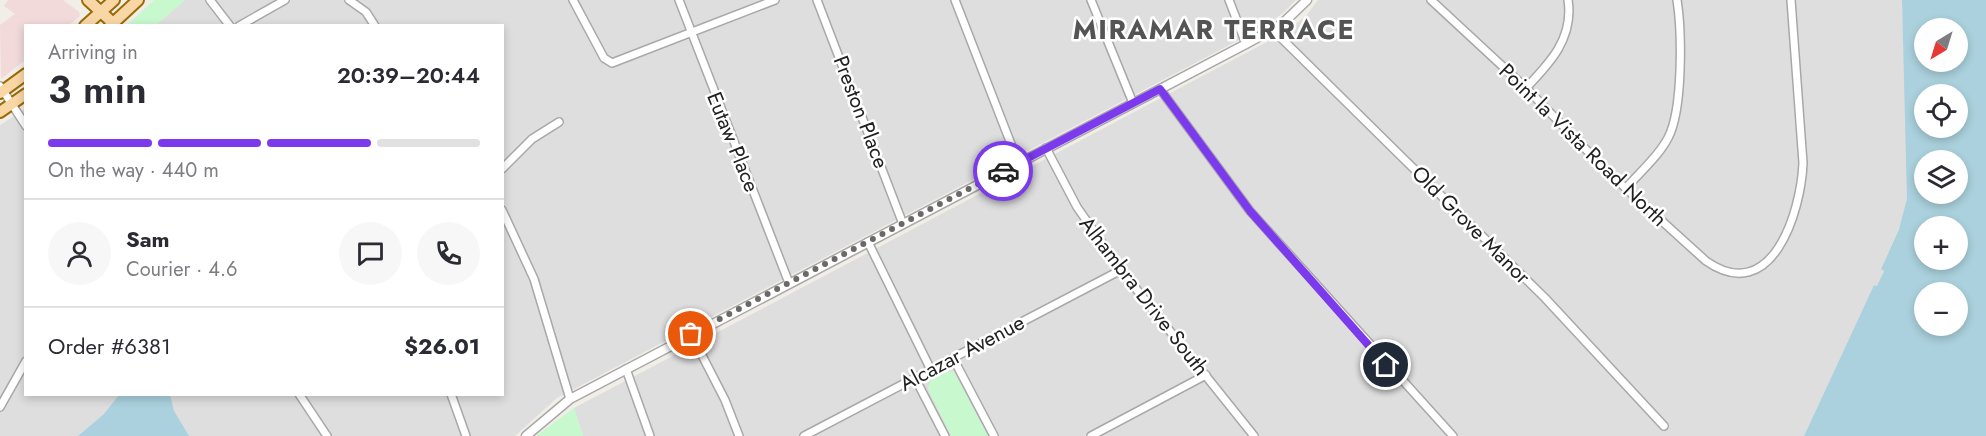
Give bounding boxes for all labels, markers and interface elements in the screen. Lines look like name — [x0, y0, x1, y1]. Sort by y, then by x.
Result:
district label: MIRAMAR TERRACE — [1073, 10, 1355, 49]
north arrow — [1914, 18, 1968, 72]
map controls — [1914, 18, 1968, 336]
text: Arriving in — [48, 38, 138, 67]
street label: Preston Place — [826, 51, 896, 173]
street label: Point la Vista Road North — [1492, 57, 1674, 233]
text: 20:39–20:44 — [337, 59, 480, 91]
text: 3 min — [48, 61, 147, 118]
button: locate — [1914, 84, 1968, 138]
street label: Eutaw Place — [699, 87, 767, 197]
courier — [973, 141, 1033, 201]
button: layers — [1914, 150, 1968, 204]
icon: car — [987, 155, 1020, 188]
text: On the way · 440 m — [48, 156, 219, 185]
street label: Old Grove Manor — [1405, 159, 1538, 292]
street label: Alhambra Drive South — [1072, 210, 1216, 382]
button: + — [1914, 216, 1968, 270]
button: person — [48, 222, 111, 285]
button: chat — [339, 222, 402, 285]
button: phone — [417, 222, 480, 285]
text: Sam — [126, 223, 170, 255]
text: Courier · 4.6 — [126, 255, 238, 284]
button: − — [1914, 282, 1968, 336]
street label: Alcazar Avenue — [894, 307, 1030, 399]
pin — [665, 308, 716, 359]
icon: bag — [674, 317, 707, 350]
text: Order #6381 — [48, 330, 171, 362]
text: $26.01 — [404, 330, 480, 362]
pin — [1360, 339, 1411, 390]
icon: home — [1369, 348, 1402, 381]

